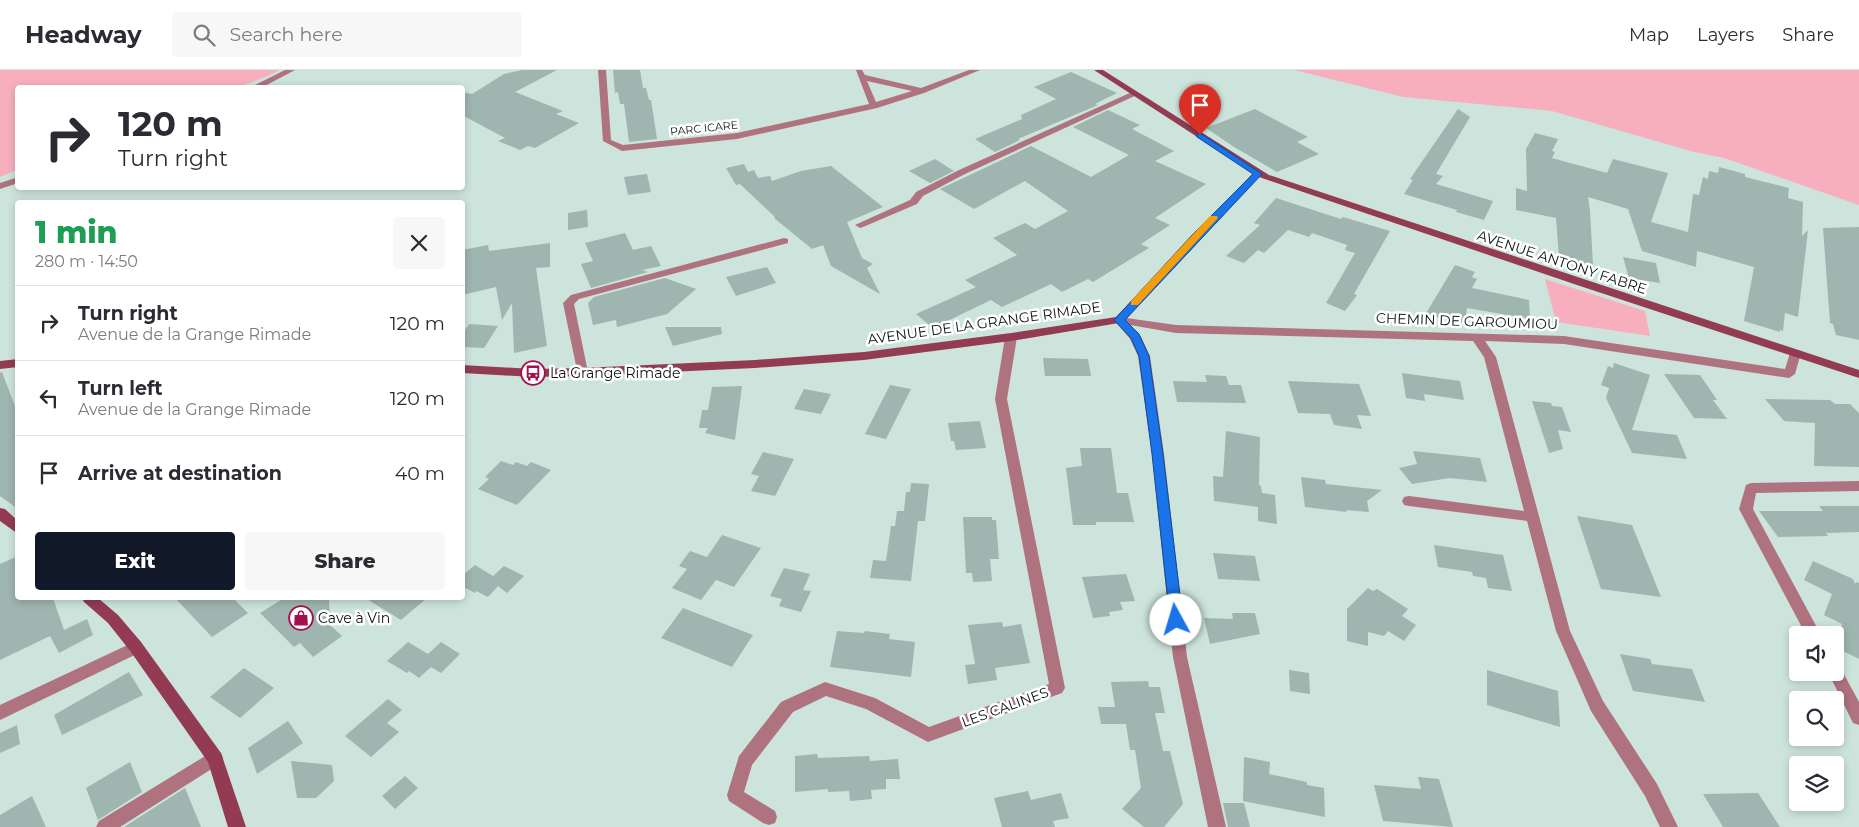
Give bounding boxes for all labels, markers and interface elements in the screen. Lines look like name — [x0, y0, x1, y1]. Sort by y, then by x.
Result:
search box — [172, 12, 522, 57]
text: Headway — [25, 20, 142, 49]
icon: search — [190, 21, 218, 49]
text: Search here — [230, 23, 343, 46]
text: Map — [1629, 24, 1669, 46]
text: Layers — [1697, 24, 1754, 46]
text: Share — [1782, 24, 1834, 46]
pin — [1179, 84, 1221, 135]
icon: arrive — [1186, 91, 1214, 119]
text: 120 m — [118, 102, 223, 145]
icon: right — [35, 105, 100, 170]
street label: PARC ICARE — [669, 117, 739, 139]
text: Turn right — [118, 145, 228, 172]
text: 1 min — [35, 214, 118, 251]
button: close — [393, 217, 445, 269]
street label: AVENUE ANTONY FABRE — [1475, 226, 1649, 298]
text: 280 m · 14:50 — [35, 252, 138, 271]
street label: AVENUE DE LA GRANGE RIMADE — [866, 298, 1102, 348]
text: Turn right — [78, 302, 178, 325]
icon: right — [35, 309, 63, 337]
street label: CHEMIN DE GAROUMIOU — [1376, 309, 1558, 333]
text: 120 m — [390, 312, 445, 335]
text: Avenue de la Grange Rimade — [78, 325, 311, 344]
bus stop icon: La Grange Rimade — [520, 360, 546, 386]
place label: La Grange Rimade — [550, 364, 680, 382]
text: Turn left — [78, 377, 163, 400]
icon: left — [35, 384, 63, 412]
text: 120 m — [390, 387, 445, 410]
text: Avenue de la Grange Rimade — [78, 400, 311, 419]
icon: arrive — [35, 459, 63, 487]
text: Arrive at destination — [78, 462, 282, 485]
text: 40 m — [395, 462, 445, 485]
button: Exit — [35, 532, 235, 590]
button: Share — [245, 532, 445, 590]
position arrow — [1149, 593, 1201, 645]
shop icon: Cave à Vin — [288, 605, 314, 631]
place label: Cave à Vin — [318, 609, 390, 627]
map controls — [1789, 626, 1844, 811]
button: sound — [1789, 626, 1844, 681]
street label: LES CALINES — [959, 683, 1051, 731]
button: search — [1789, 691, 1844, 746]
button: layers — [1789, 756, 1844, 811]

